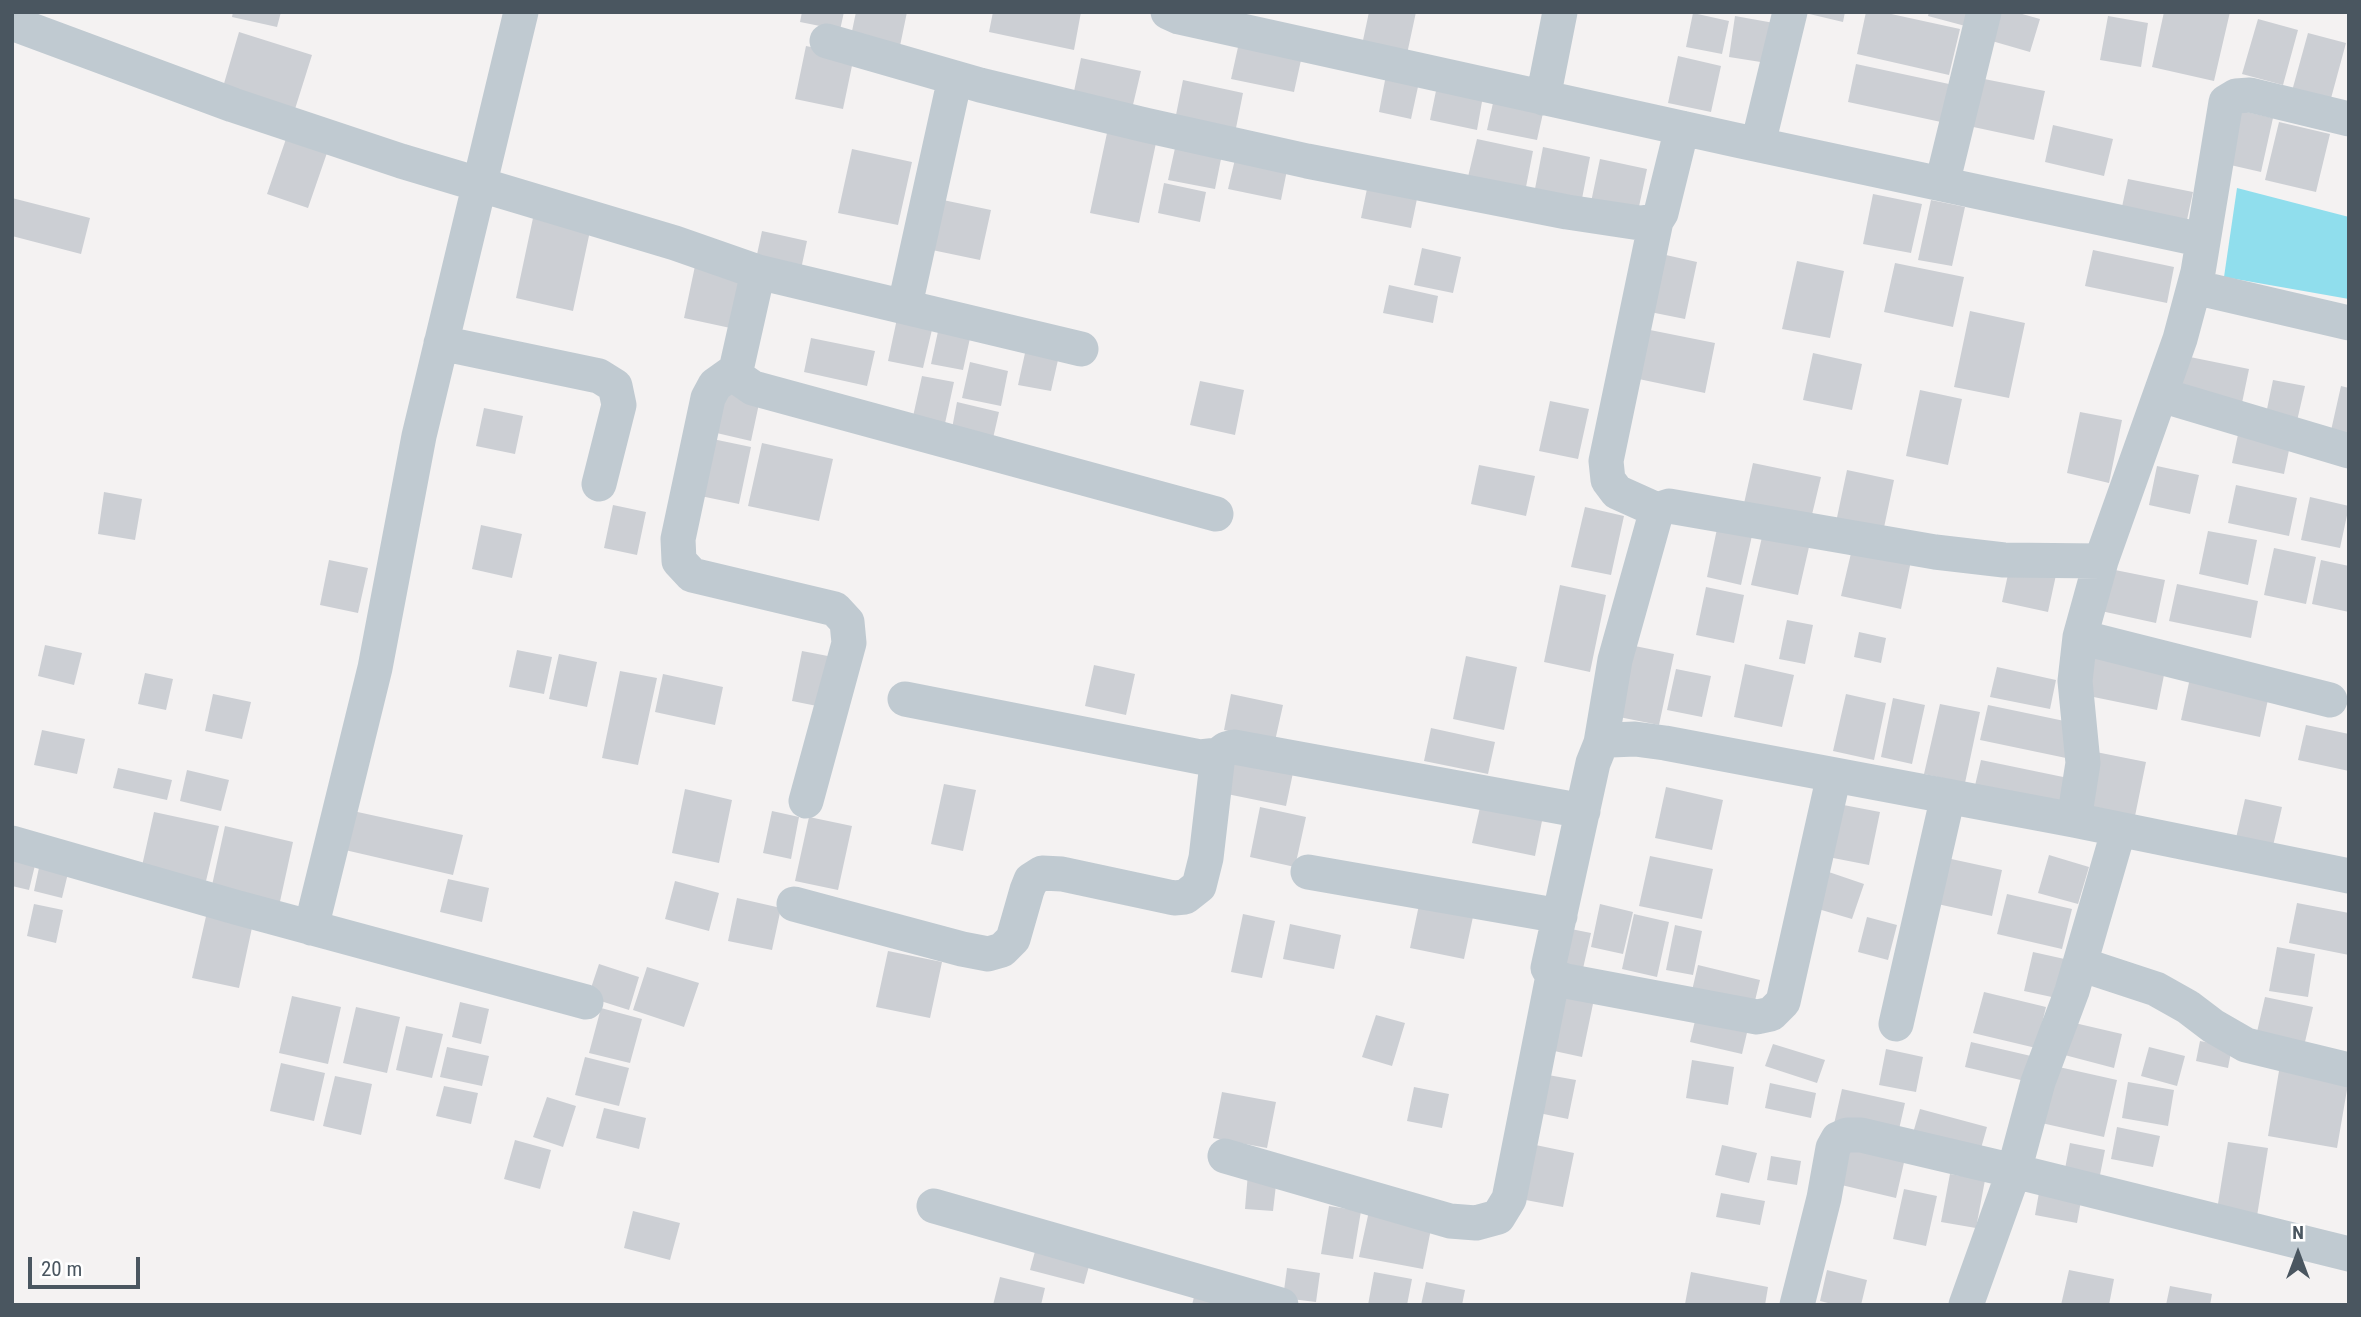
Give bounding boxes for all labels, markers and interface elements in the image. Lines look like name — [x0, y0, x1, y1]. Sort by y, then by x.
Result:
north arrow — [2263, 1219, 2333, 1289]
text: N — [2292, 1221, 2304, 1244]
scale bar — [32, 1244, 144, 1288]
text: 20 m — [41, 1257, 82, 1281]

